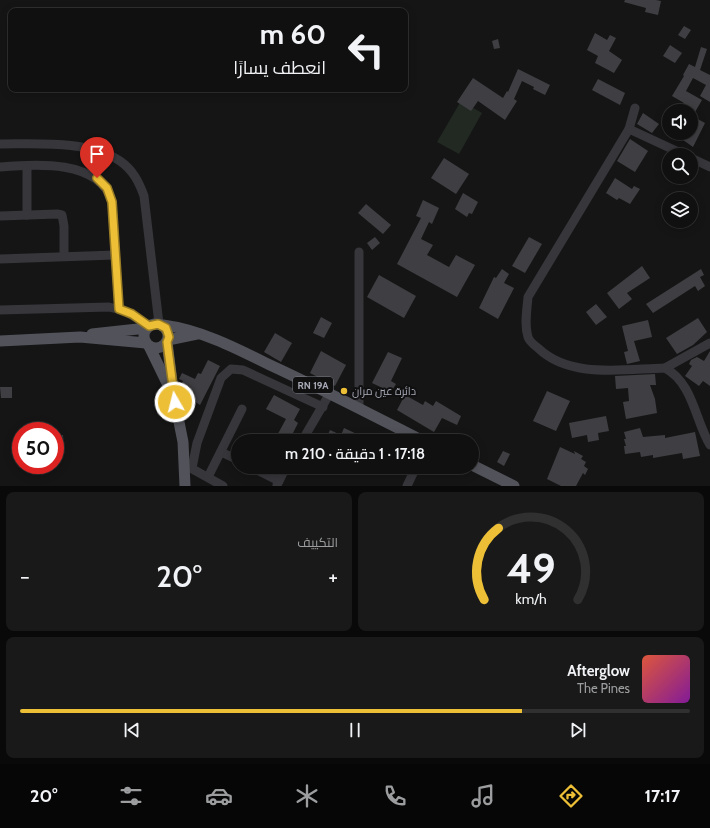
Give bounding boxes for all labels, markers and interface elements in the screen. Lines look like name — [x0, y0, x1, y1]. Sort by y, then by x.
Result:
text: 60 m — [260, 17, 326, 51]
icon: left — [340, 24, 392, 76]
text: انعطف يسارًا — [233, 57, 326, 79]
map controls — [662, 104, 698, 228]
button: sound — [662, 104, 698, 140]
pin — [80, 137, 114, 178]
icon: arrive — [86, 143, 108, 165]
button: search — [662, 148, 698, 184]
button: layers — [662, 192, 698, 228]
road number: RN 19A — [293, 377, 333, 393]
position arrow — [154, 381, 196, 423]
place label: دائرة عين مران — [352, 384, 416, 398]
marker: دائرة عين مران — [339, 386, 349, 396]
speed limit sign: 50 — [12, 422, 64, 474]
text: 17:18 · 1 دقيقة · 210 m — [285, 445, 425, 463]
text: التكييف — [297, 534, 338, 550]
text: 49 — [506, 542, 556, 592]
text: 20° — [156, 558, 202, 595]
text: − — [20, 563, 30, 590]
text: + — [328, 563, 338, 590]
text: km/h — [515, 589, 547, 607]
text: Afterglow — [567, 662, 630, 680]
text: The Pines — [577, 680, 630, 696]
icon: previous — [121, 719, 143, 741]
icon: pause — [344, 719, 366, 741]
icon: next — [567, 719, 589, 741]
icon: filters — [117, 782, 145, 810]
icon: car — [205, 782, 233, 810]
icon: climate — [293, 782, 321, 810]
icon: phone — [381, 782, 409, 810]
icon: music — [469, 782, 497, 810]
icon: directions — [557, 782, 585, 810]
text: 20° — [30, 785, 57, 807]
text: 17:17 — [644, 785, 680, 807]

